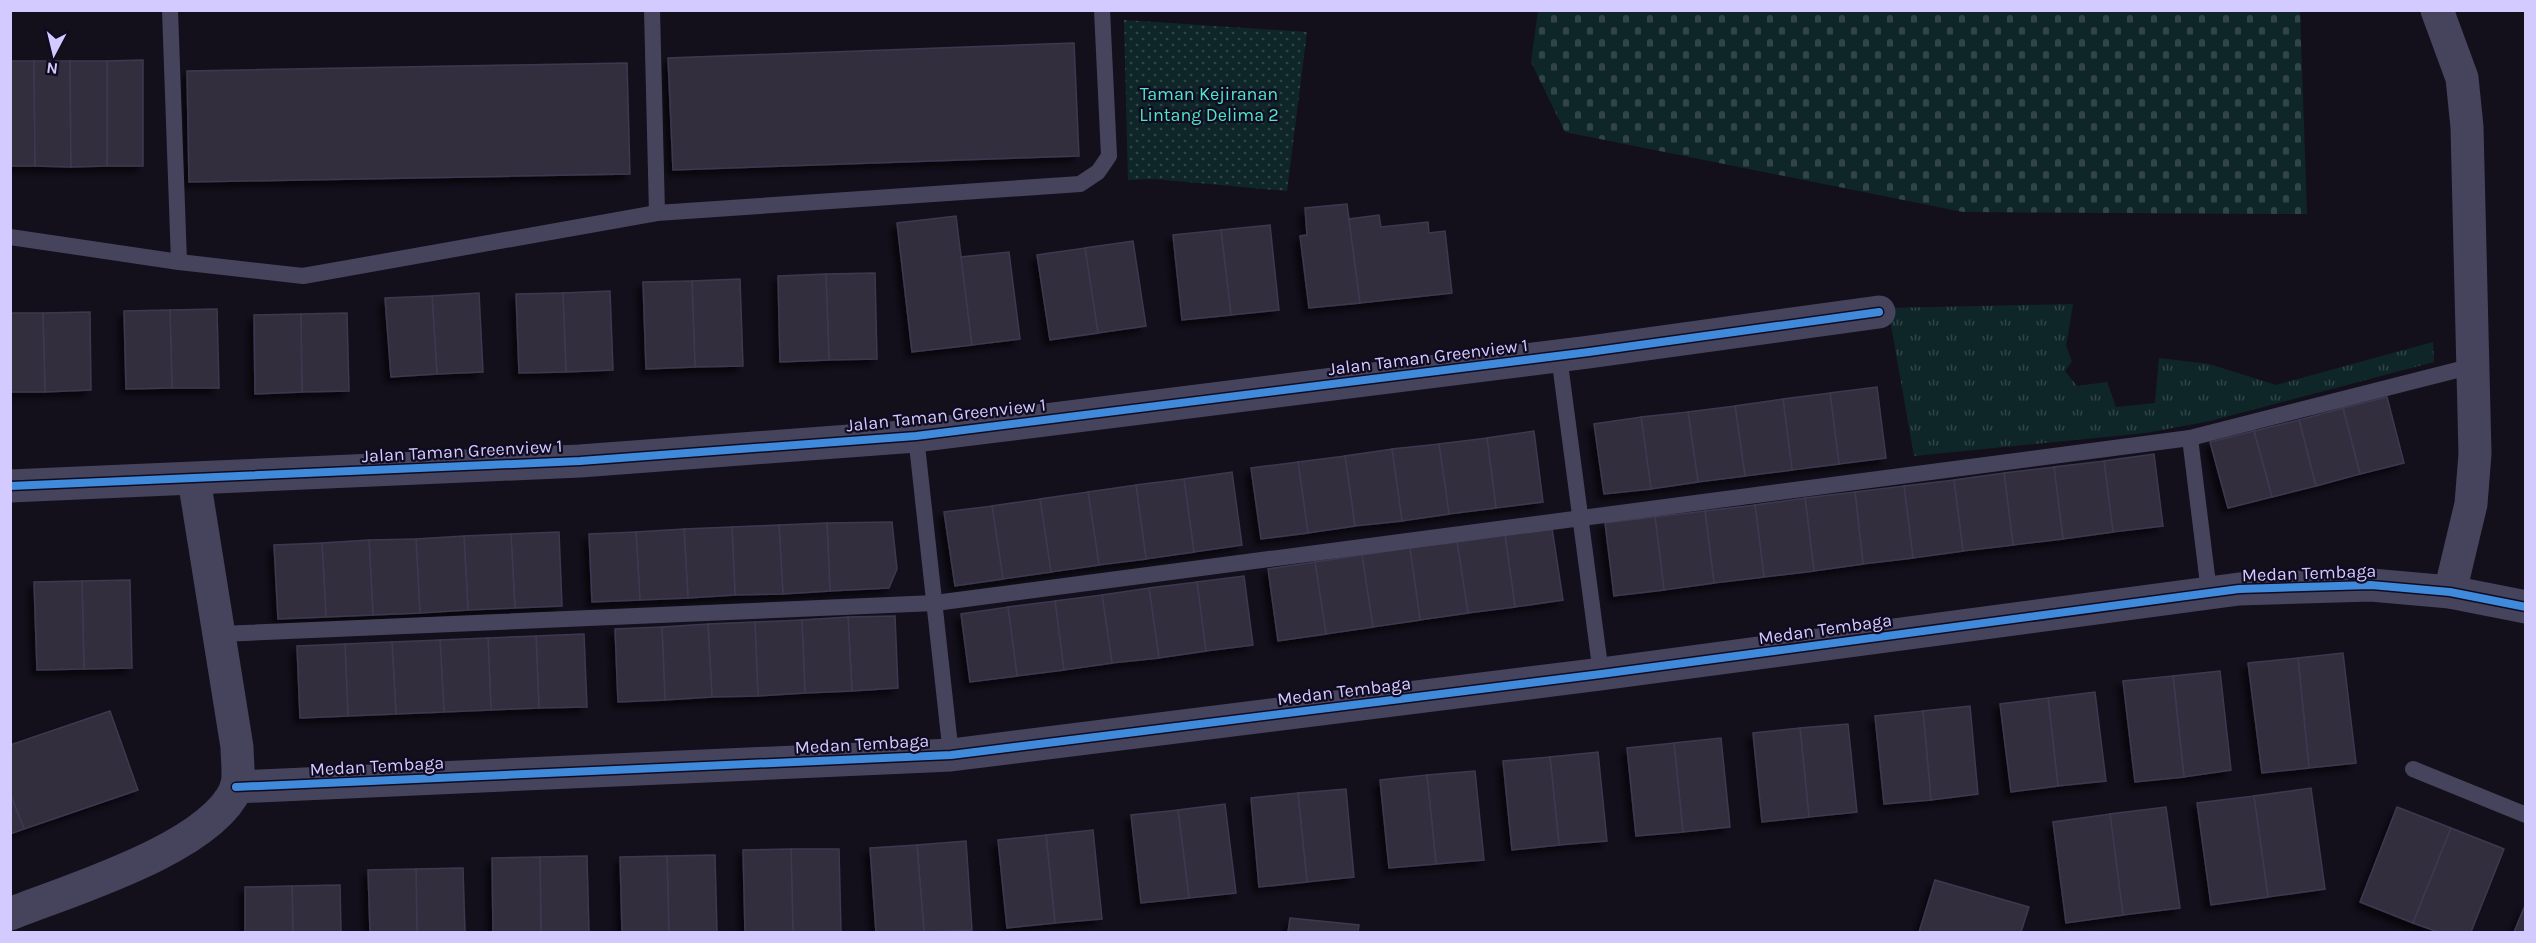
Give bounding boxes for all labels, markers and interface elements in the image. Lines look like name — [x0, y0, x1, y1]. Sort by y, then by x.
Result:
north arrow — [24, 24, 84, 84]
text: N — [45, 58, 59, 79]
park label: Taman Kejiranan Lintang Delima 2 — [1139, 83, 1279, 126]
street label: Jalan Taman Greenview 1 — [1327, 334, 1529, 380]
street label: Jalan Taman Greenview 1 — [845, 394, 1047, 436]
street label: Jalan Taman Greenview 1 — [361, 435, 563, 467]
street label: Medan Tembaga — [2241, 560, 2377, 586]
street label: Medan Tembaga — [1757, 609, 1893, 649]
street label: Medan Tembaga — [1276, 672, 1412, 710]
street label: Medan Tembaga — [794, 729, 930, 759]
street label: Medan Tembaga — [309, 751, 445, 781]

